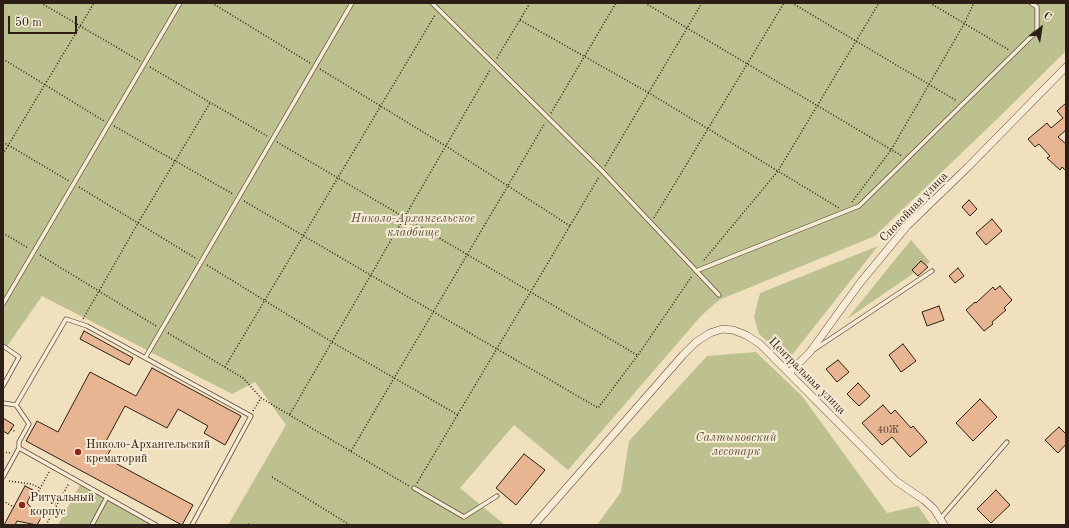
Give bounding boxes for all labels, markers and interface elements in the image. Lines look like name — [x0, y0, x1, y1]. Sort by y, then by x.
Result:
scale bar — [10, 8, 79, 34]
north arrow — [1021, 8, 1061, 48]
text: С — [1041, 11, 1053, 24]
text: 50 m — [15, 17, 42, 29]
street label: Спокойная улица — [877, 169, 951, 245]
park label: Николо-Архангельское кладбище — [351, 212, 475, 240]
street label: Центральная улица — [765, 334, 849, 418]
house number: 40Ж — [877, 424, 899, 436]
park label: Салтыковский лесопарк — [695, 431, 777, 459]
place label: Николо-Архангельский крематорий — [86, 438, 210, 466]
marker: Николо-Архангельский крематорий — [73, 447, 83, 457]
place label: Ритуальный корпус — [30, 491, 94, 519]
marker: Ритуальный корпус — [17, 500, 27, 510]

